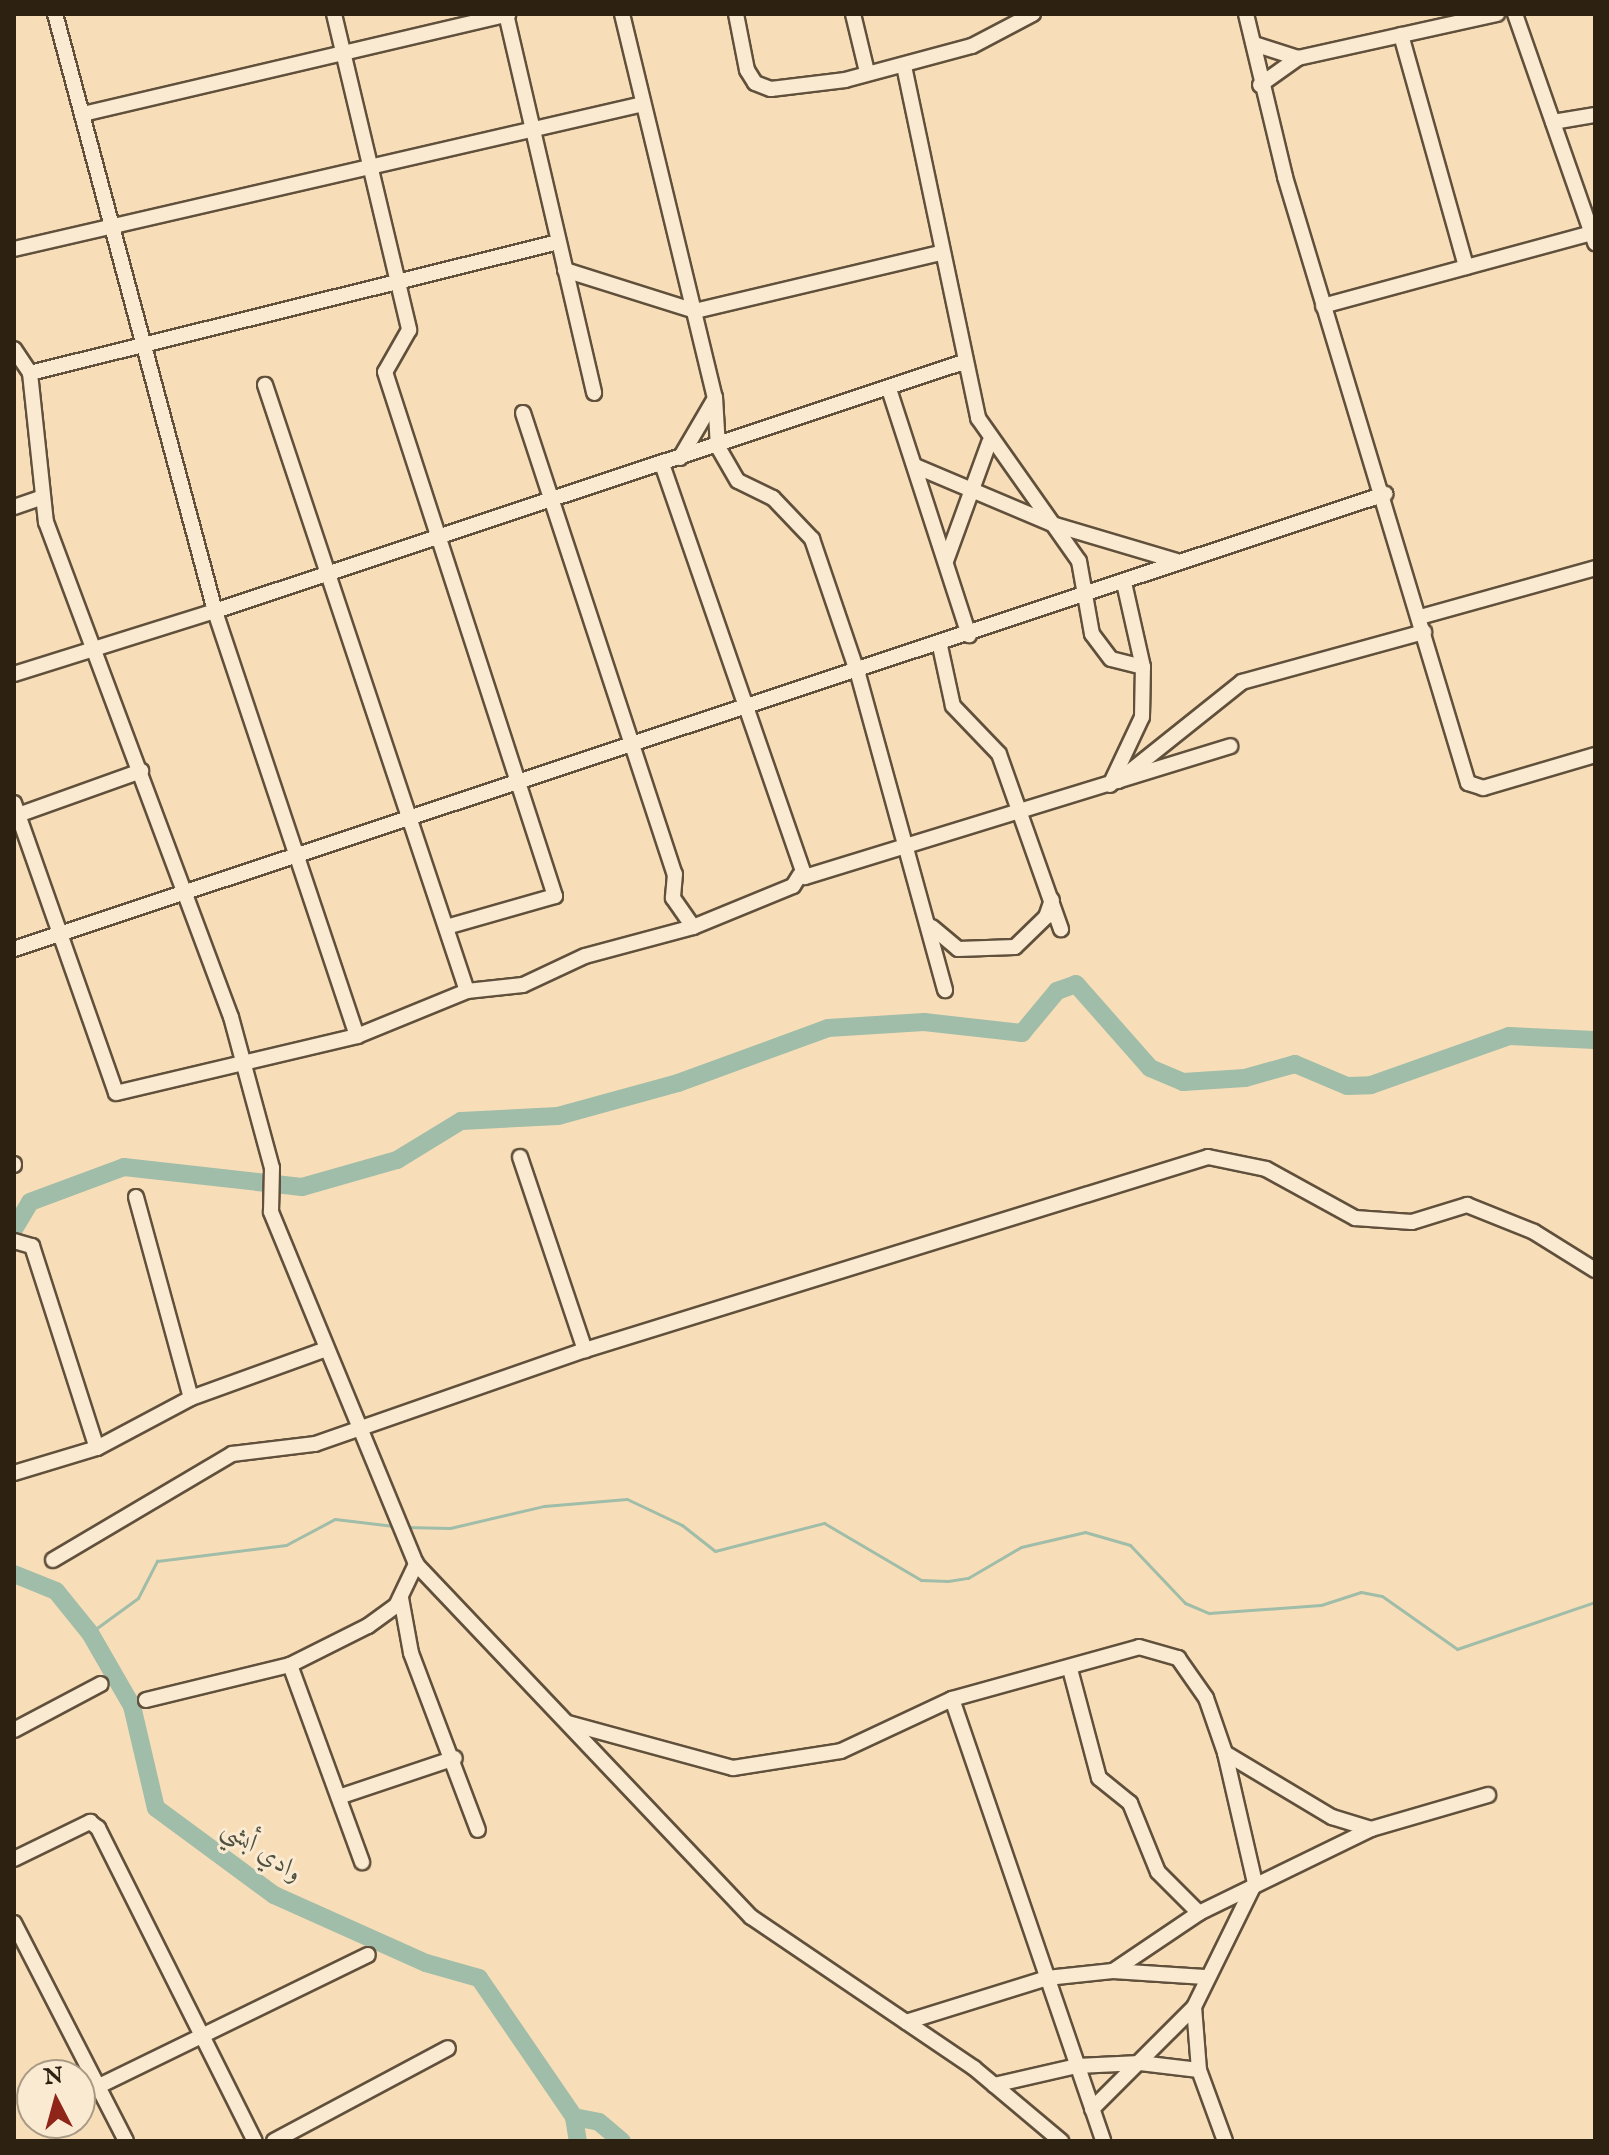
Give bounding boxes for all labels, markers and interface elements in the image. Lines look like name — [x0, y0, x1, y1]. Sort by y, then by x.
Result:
water label: وادي أبشي — [215, 1813, 309, 1889]
north arrow — [16, 2059, 96, 2139]
text: N — [43, 2062, 65, 2092]

